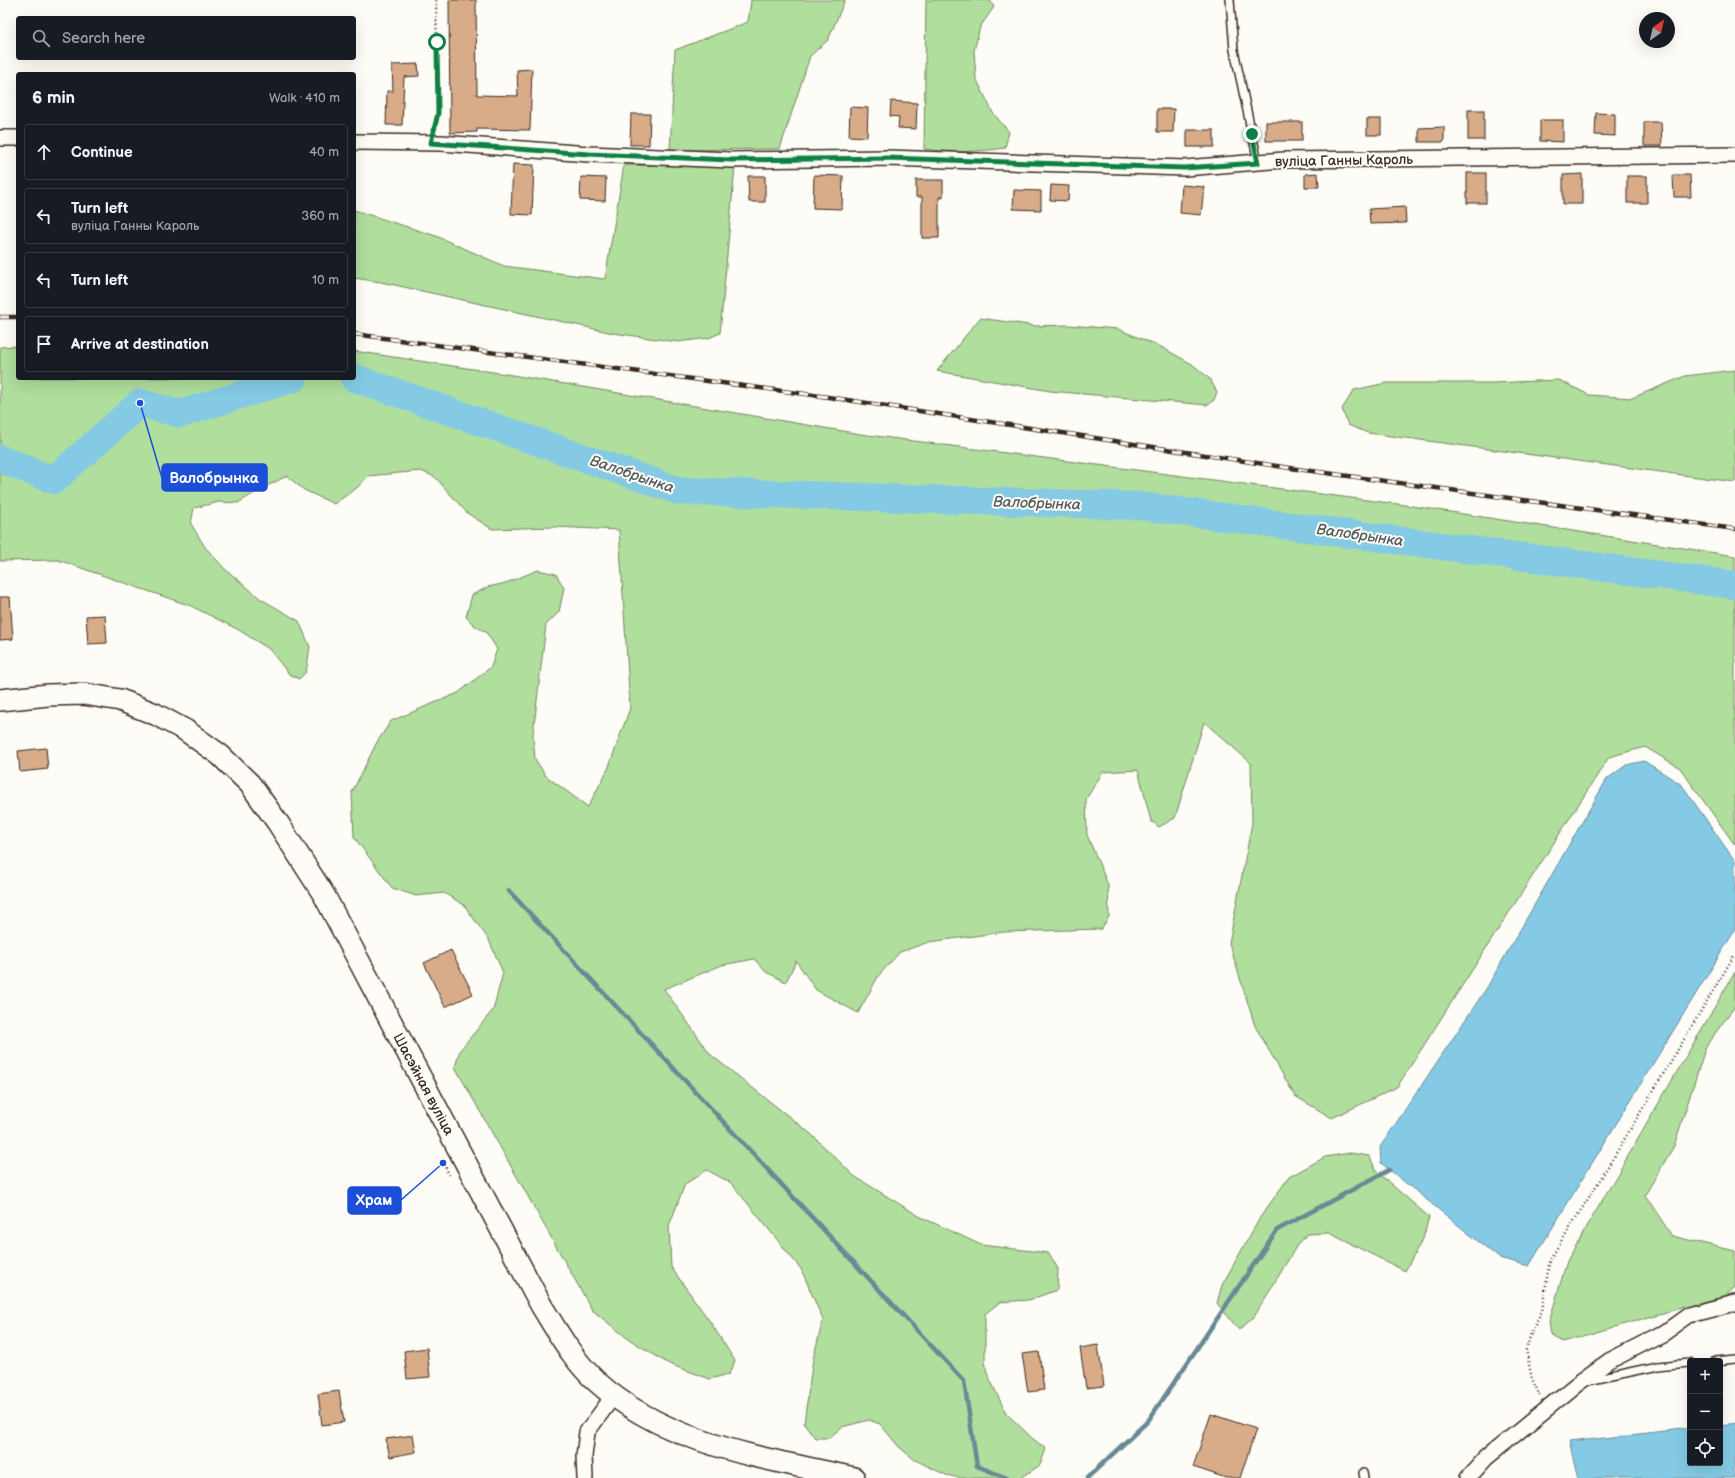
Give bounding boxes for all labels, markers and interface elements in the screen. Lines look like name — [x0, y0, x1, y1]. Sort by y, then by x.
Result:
north arrow — [1639, 12, 1675, 48]
search box — [16, 16, 356, 60]
icon: search — [30, 27, 52, 49]
text: Search here — [62, 29, 145, 48]
route start — [428, 33, 446, 51]
text: 6 min — [32, 88, 75, 108]
text: Walk · 410 m — [269, 90, 340, 106]
route end — [1243, 125, 1261, 143]
icon: ahead — [33, 141, 55, 163]
text: Continue — [71, 143, 133, 162]
text: 40 m — [309, 144, 339, 160]
street label: вуліца Ганны Кароль — [1275, 151, 1413, 170]
text: Turn left — [71, 199, 128, 218]
icon: left — [33, 205, 55, 227]
text: 360 m — [301, 208, 339, 224]
text: вуліца Ганны Кароль — [71, 218, 200, 234]
icon: left — [33, 269, 55, 291]
text: Turn left — [71, 271, 128, 290]
text: 10 m — [312, 272, 339, 288]
icon: arrive — [33, 333, 55, 355]
text: Arrive at destination — [71, 335, 209, 354]
water label: Валобрынка — [587, 451, 676, 498]
callout: Валобрынка — [162, 464, 267, 491]
text: Валобрынка — [170, 469, 259, 488]
water label: Валобрынка — [993, 492, 1081, 515]
water label: Валобрынка — [1315, 520, 1405, 551]
street label: Шасэйная вуліца — [389, 1030, 458, 1139]
callout: Храм — [348, 1187, 401, 1214]
text: Храм — [355, 1191, 392, 1210]
map controls — [1687, 1358, 1723, 1466]
button: + — [1687, 1358, 1723, 1394]
button: − — [1687, 1394, 1723, 1430]
button: locate — [1687, 1430, 1723, 1466]

